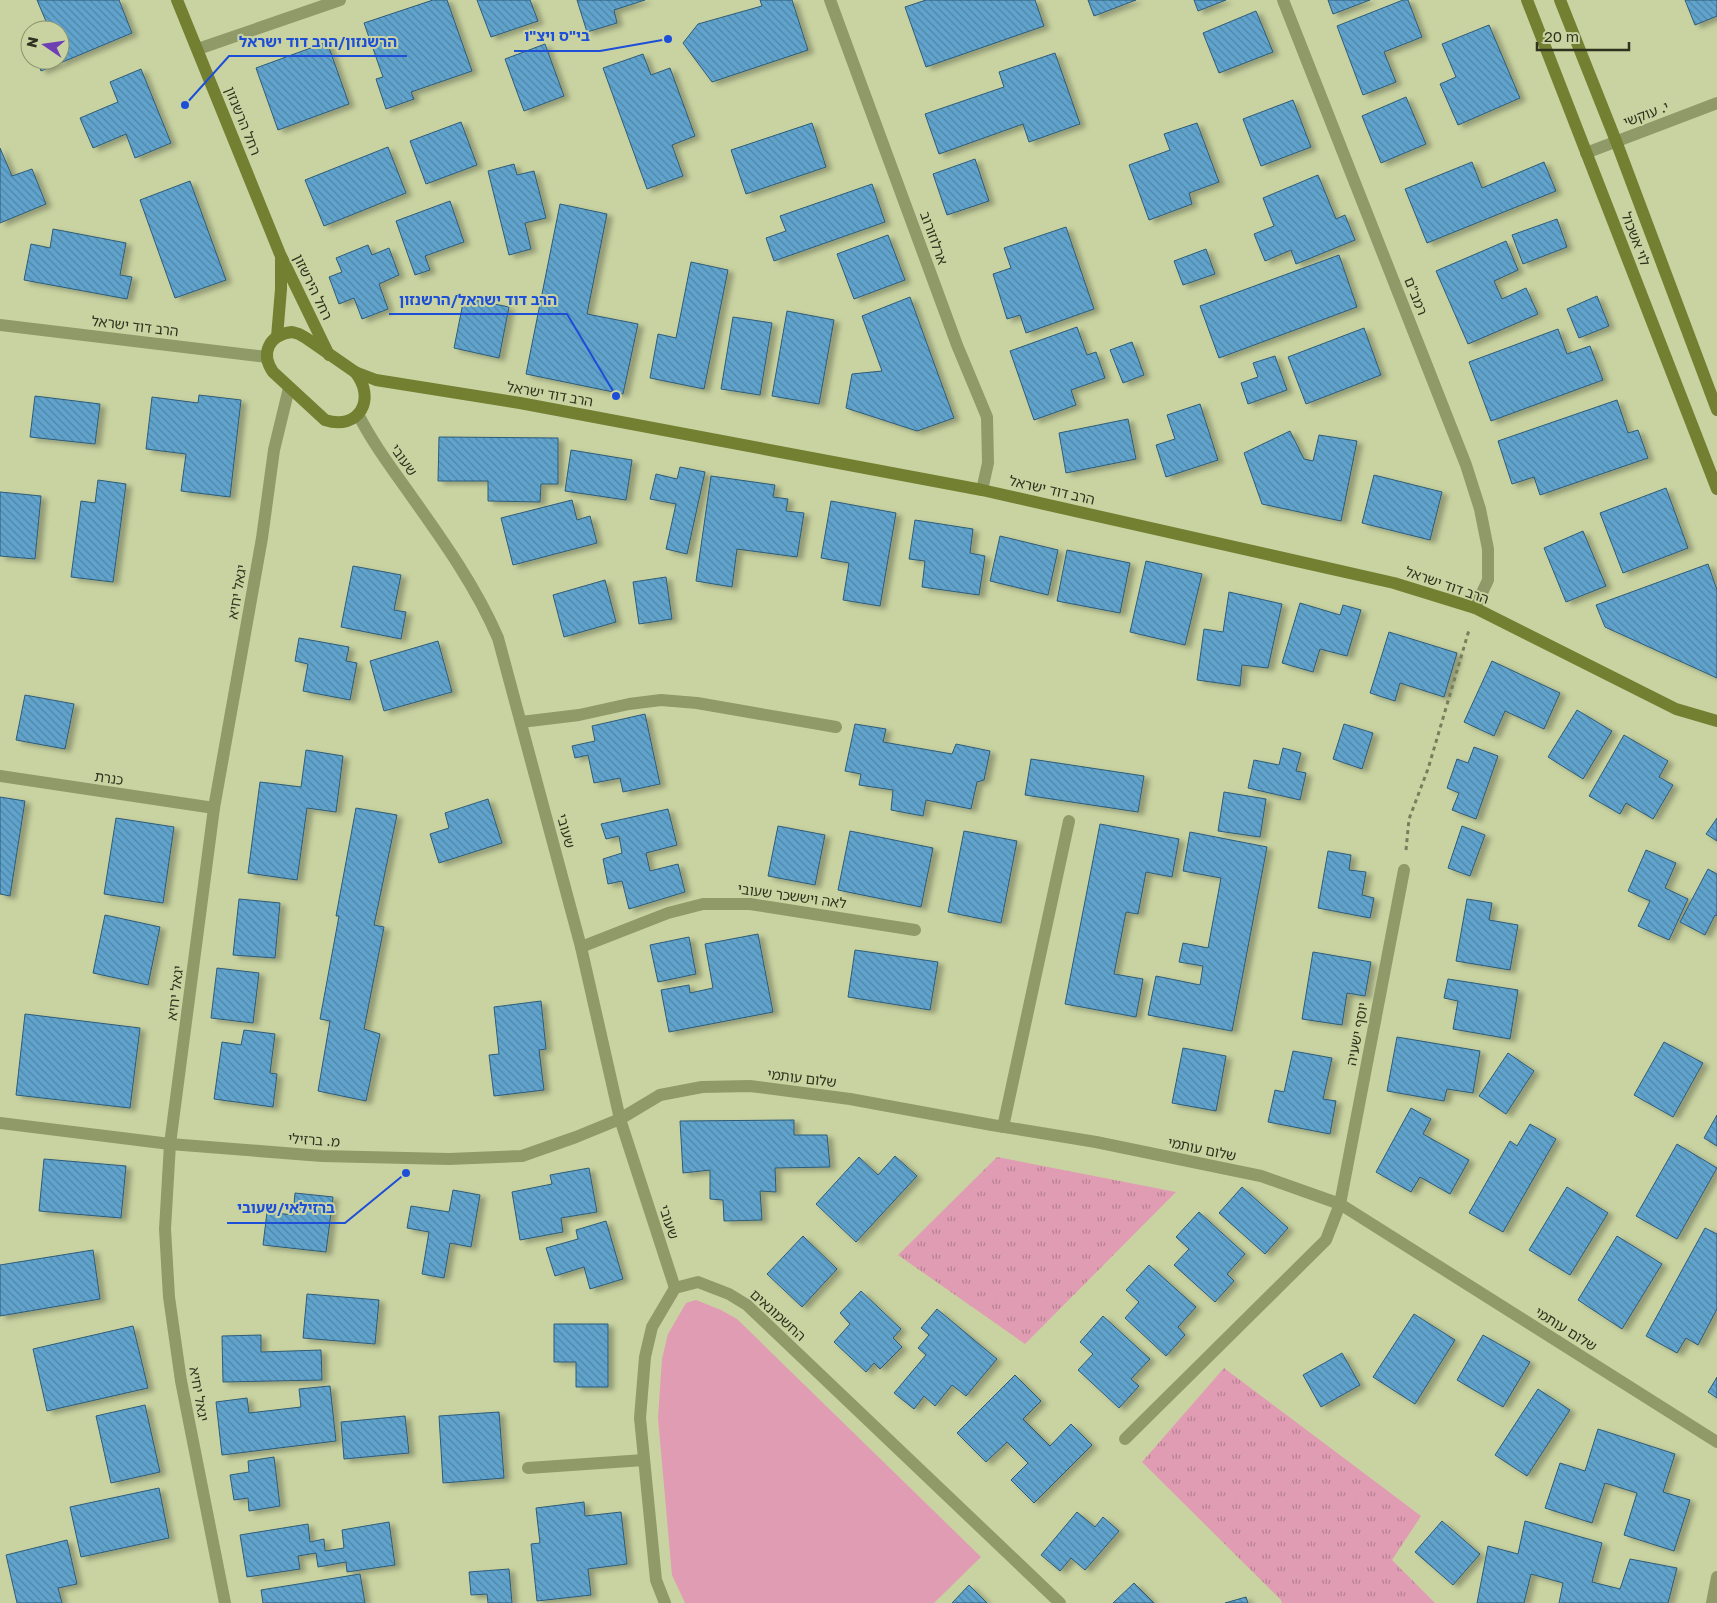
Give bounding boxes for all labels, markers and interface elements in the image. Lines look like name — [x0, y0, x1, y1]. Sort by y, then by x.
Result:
north arrow — [20, 20, 70, 70]
scale bar — [1537, 20, 1630, 52]
callout: בי"ס ויצ"ו — [514, 21, 600, 51]
callout: הרשנזון/הרב דוד ישראל — [229, 26, 407, 56]
text: בי"ס ויצ"ו — [524, 26, 590, 44]
text: 20 m — [1544, 27, 1579, 45]
text: הרשנזון/הרב דוד ישראל — [239, 32, 397, 50]
text: N — [22, 35, 41, 49]
street label: רחל הרשנזון — [222, 84, 265, 158]
street label: י. עוקשי — [1621, 97, 1671, 130]
street label: ארלוזורוב — [917, 209, 952, 267]
street label: לוי אשכול — [1618, 209, 1654, 268]
street label: רחל הירשזון — [290, 251, 337, 322]
street label: רמב"ם — [1401, 274, 1432, 317]
callout: הרב דוד ישראל/הרשנזון — [389, 284, 567, 314]
text: הרב דוד ישראל/הרשנזון — [399, 290, 557, 308]
street label: הרב דוד ישראל — [91, 312, 180, 339]
street label: הרב דוד ישראל — [505, 378, 595, 409]
street label: שעובי — [387, 441, 421, 479]
street label: הרב דוד ישראל — [1008, 471, 1097, 508]
street label: הרב דוד ישראל — [1403, 562, 1491, 607]
street label: יגאל יחיא — [223, 563, 250, 621]
street label: כנרת — [93, 767, 125, 788]
street label: שעובי — [554, 812, 579, 850]
street label: לאה ויששכר שעובי — [737, 879, 848, 912]
street label: יגאל יחיא — [163, 964, 186, 1021]
street label: יוסף ישעיה — [1342, 1001, 1371, 1067]
street label: שלום עותמי — [766, 1065, 838, 1090]
street label: מ. ברזילי — [287, 1129, 341, 1150]
street label: שלום עותמי — [1166, 1133, 1238, 1164]
callout: ברזילאי/שעובי — [227, 1193, 345, 1223]
text: ברזילאי/שעובי — [237, 1198, 335, 1216]
street label: שעובי — [656, 1203, 683, 1241]
street label: החשמונאים — [747, 1285, 810, 1344]
street label: שלום עותמי — [1532, 1303, 1600, 1354]
street label: יגאל יחיא — [186, 1365, 213, 1423]

